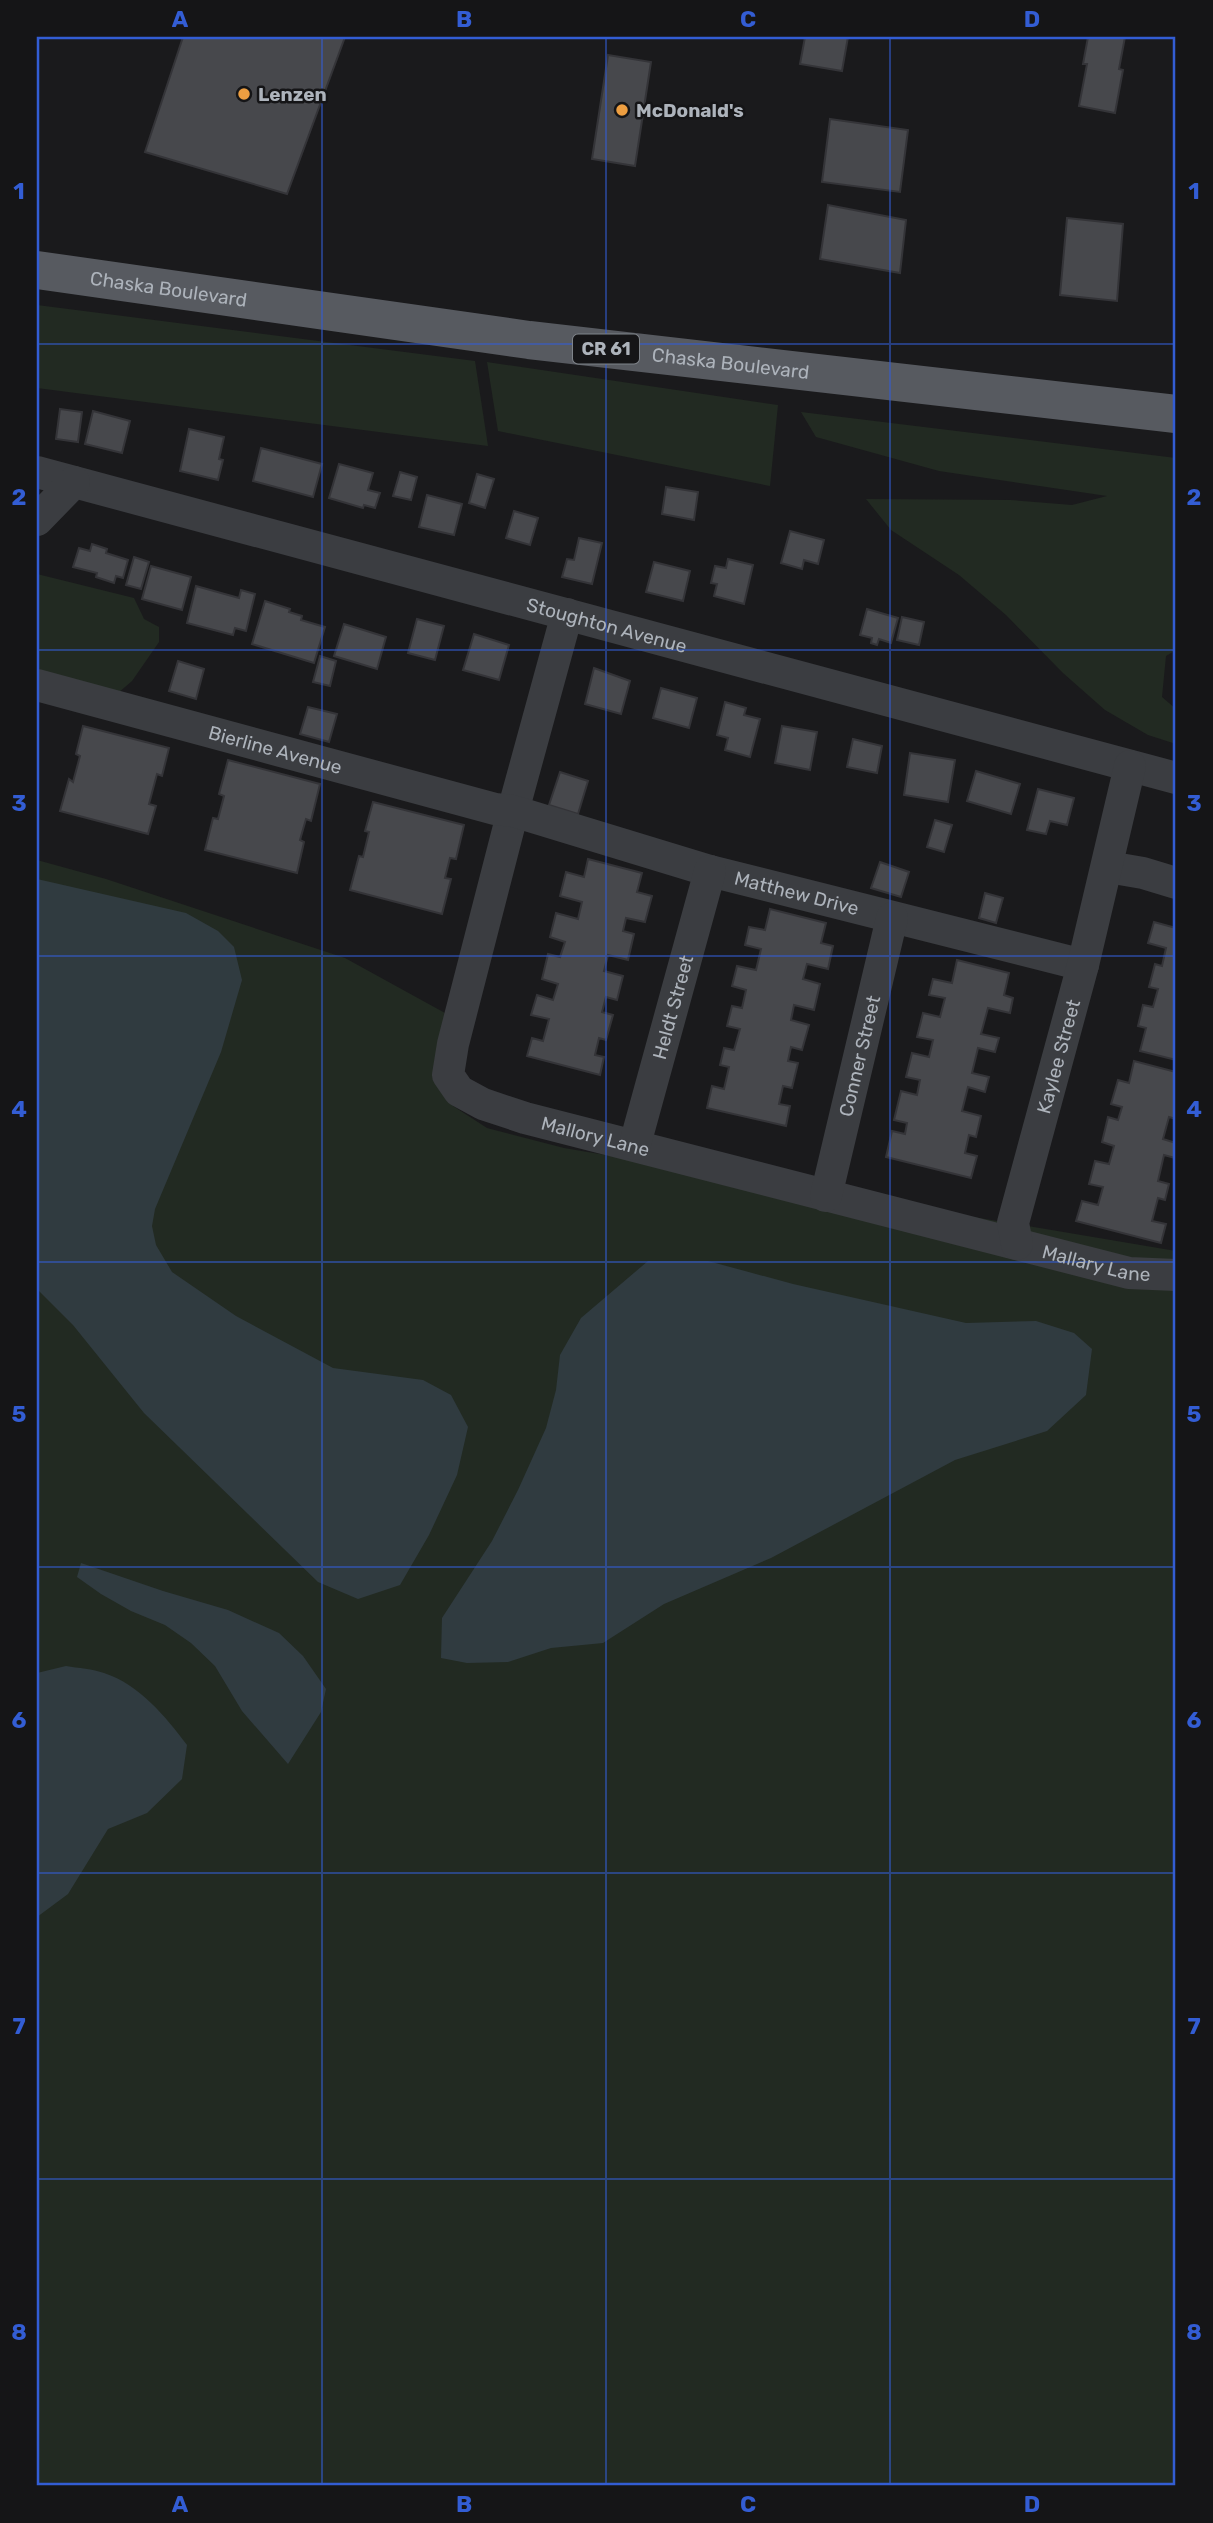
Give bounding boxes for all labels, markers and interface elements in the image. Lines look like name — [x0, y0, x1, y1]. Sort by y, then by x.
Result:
text: A — [172, 5, 189, 33]
text: B — [456, 5, 472, 33]
text: C — [740, 5, 756, 33]
text: D — [1024, 5, 1040, 33]
place label: Lenzen — [258, 83, 327, 106]
marker: Lenzen — [236, 86, 252, 102]
place label: McDonald's — [636, 99, 744, 122]
marker: McDonald's — [614, 102, 630, 118]
text: 1 — [13, 177, 25, 205]
text: 1 — [1188, 177, 1200, 205]
street label: Chaska Boulevard — [89, 266, 249, 311]
road number: CR 61 — [573, 334, 639, 363]
street label: Chaska Boulevard — [651, 343, 811, 383]
text: 2 — [12, 483, 26, 511]
text: 2 — [1187, 483, 1201, 511]
street label: Stoughton Avenue — [524, 593, 689, 658]
street label: Bierline Avenue — [206, 721, 345, 779]
text: 3 — [11, 789, 27, 817]
text: 3 — [1186, 789, 1202, 817]
street label: Matthew Drive — [732, 866, 861, 920]
street label: Heldt Street — [647, 952, 698, 1062]
street label: Conner Street — [834, 993, 885, 1119]
street label: Kaylee Street — [1032, 996, 1085, 1116]
text: 4 — [11, 1095, 27, 1123]
text: 4 — [1186, 1095, 1202, 1123]
street label: Mallory Lane — [539, 1111, 652, 1161]
street label: Mallary Lane — [1040, 1240, 1151, 1285]
text: 5 — [12, 1400, 27, 1428]
text: 5 — [1187, 1400, 1202, 1428]
text: 6 — [12, 1706, 27, 1734]
text: 6 — [1187, 1706, 1202, 1734]
text: 7 — [12, 2012, 26, 2040]
text: 7 — [1187, 2012, 1201, 2040]
text: 8 — [11, 2318, 27, 2346]
text: 8 — [1186, 2318, 1202, 2346]
text: A — [172, 2490, 189, 2518]
text: B — [456, 2490, 472, 2518]
text: C — [740, 2490, 756, 2518]
text: D — [1024, 2490, 1040, 2518]

